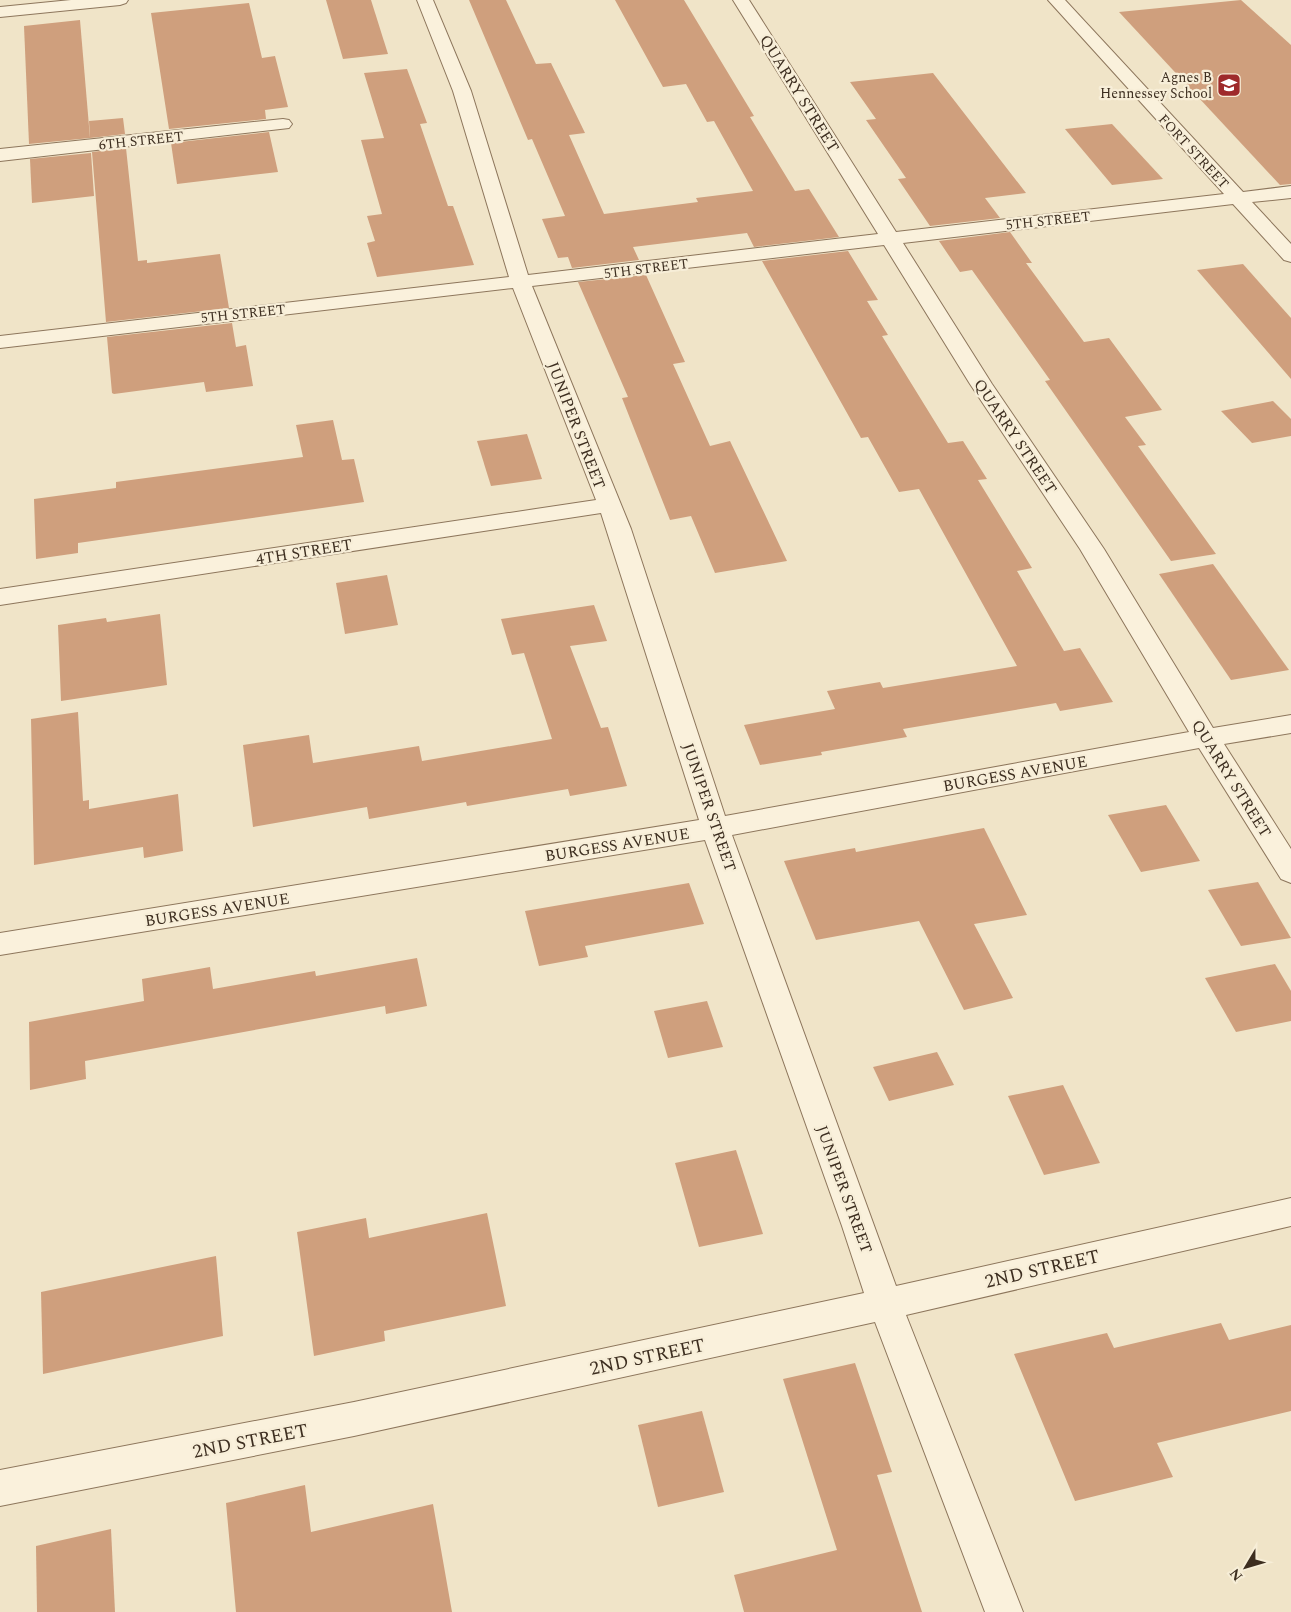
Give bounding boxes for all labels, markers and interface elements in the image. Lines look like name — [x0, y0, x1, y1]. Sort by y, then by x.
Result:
street label: QUARRY STREET — [753, 30, 845, 157]
place label: Agnes B Hennessey School — [1100, 67, 1212, 104]
school or university icon: Agnes B Hennessey School — [1216, 72, 1242, 98]
street label: FORT STREET — [1153, 109, 1234, 194]
street label: 6TH STREET — [98, 126, 184, 155]
street label: 5TH STREET — [1005, 206, 1091, 235]
street label: 5TH STREET — [603, 253, 690, 284]
street label: 5TH STREET — [200, 299, 286, 328]
street label: JUNIPER STREET — [541, 358, 611, 493]
street label: QUARRY STREET — [968, 374, 1063, 499]
street label: 4TH STREET — [254, 532, 354, 571]
street label: QUARRY STREET — [1185, 715, 1277, 842]
street label: JUNIPER STREET — [676, 740, 742, 875]
street label: BURGESS AVENUE — [941, 749, 1089, 799]
street label: BURGESS AVENUE — [543, 822, 691, 868]
street label: BURGESS AVENUE — [143, 887, 291, 933]
street label: JUNIPER STREET — [810, 1122, 878, 1257]
street label: 2ND STREET — [982, 1242, 1103, 1297]
street label: 2ND STREET — [587, 1331, 708, 1384]
street label: 2ND STREET — [190, 1416, 310, 1467]
north arrow — [1221, 1542, 1271, 1592]
text: N — [1224, 1564, 1248, 1586]

